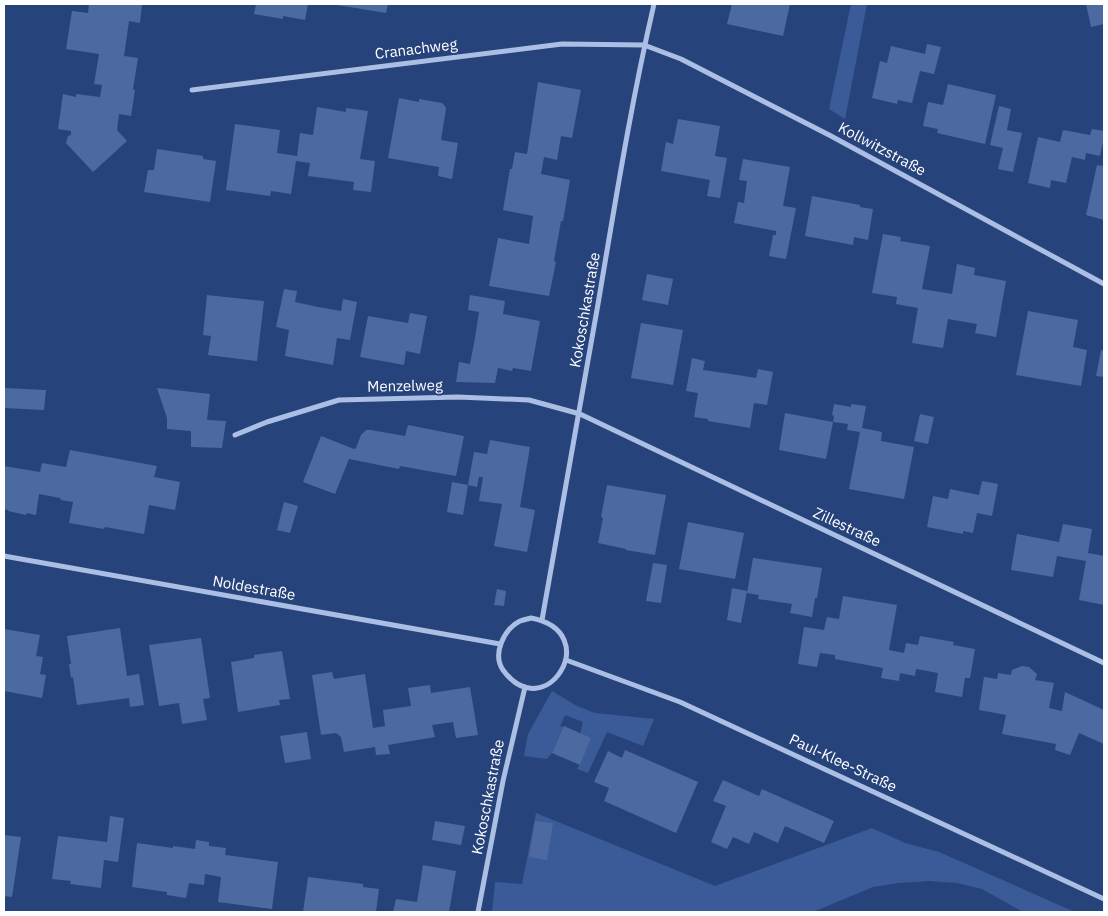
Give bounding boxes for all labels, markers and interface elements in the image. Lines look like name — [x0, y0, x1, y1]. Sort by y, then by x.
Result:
street label: Cranachweg — [374, 34, 458, 63]
street label: Kollwitzstraße — [835, 117, 929, 180]
street label: Kokoschkastraße — [565, 251, 604, 369]
street label: Menzelweg — [367, 375, 443, 396]
street label: Zillestraße — [810, 503, 884, 550]
street label: Noldestraße — [211, 571, 297, 604]
street label: Paul-Klee-Straße — [786, 729, 900, 796]
street label: Kokoschkastraße — [467, 738, 508, 856]

